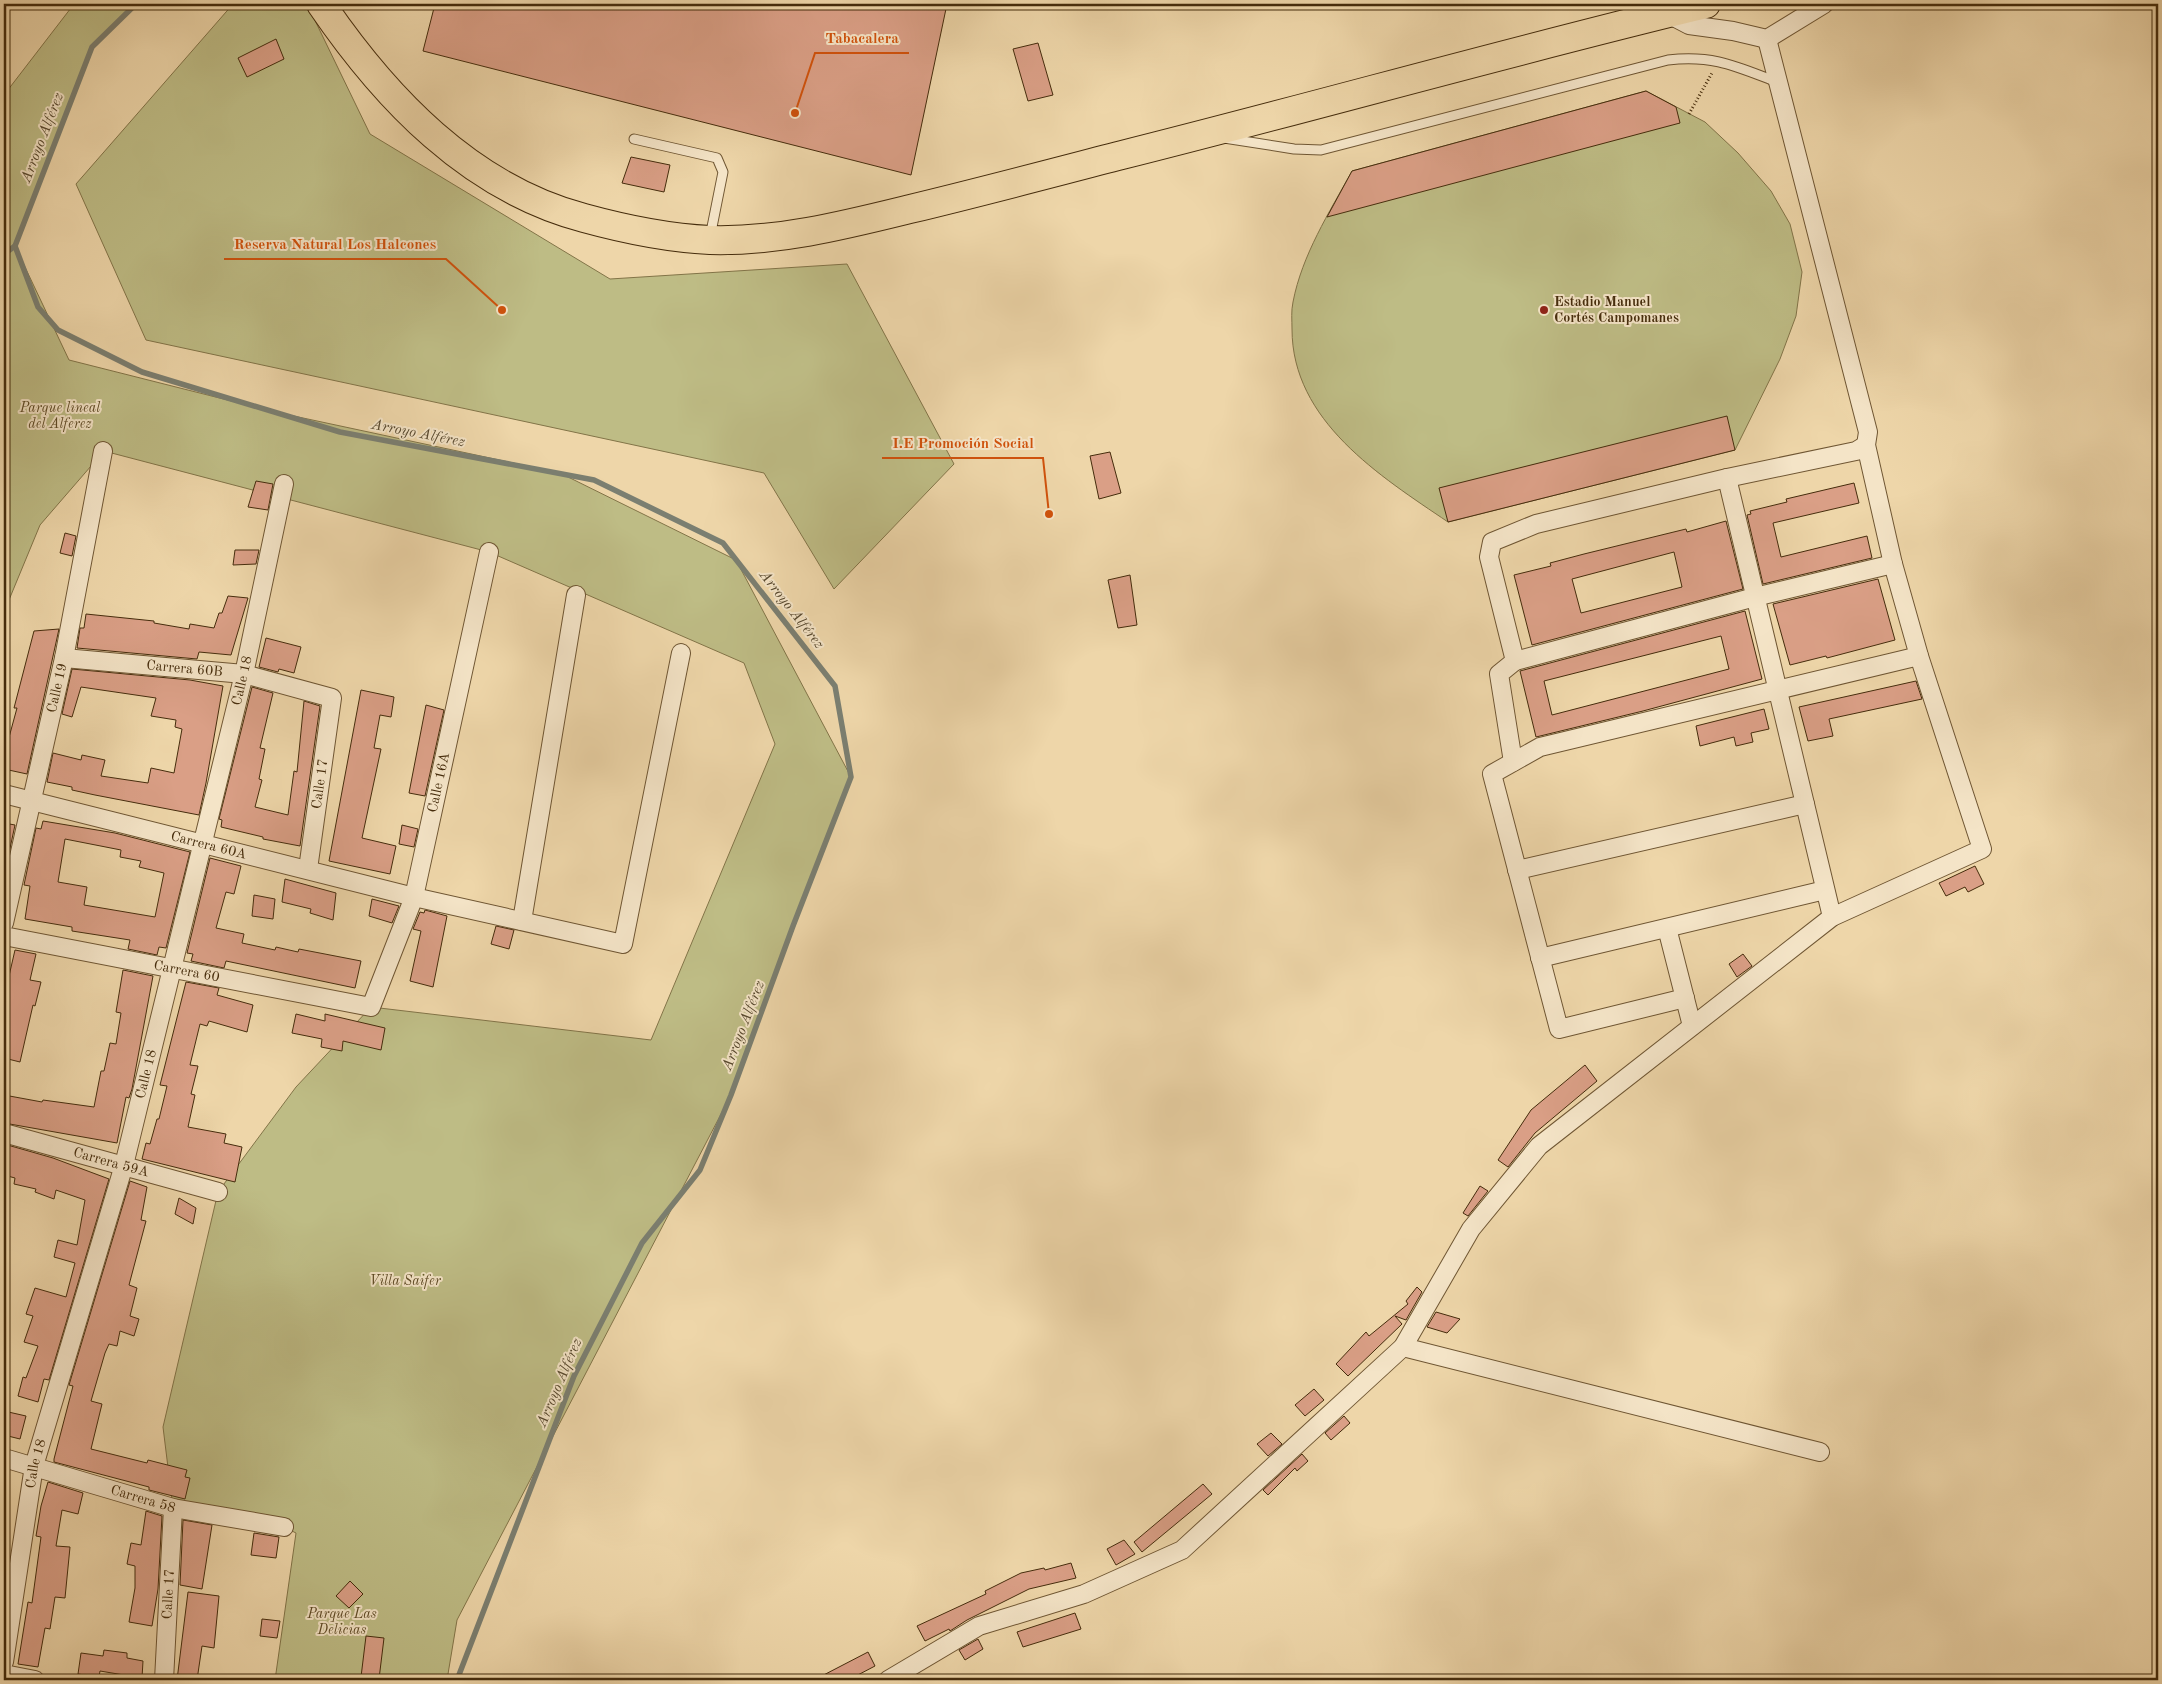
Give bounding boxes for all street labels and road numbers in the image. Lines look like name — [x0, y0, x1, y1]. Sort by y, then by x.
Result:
street label: Calle 18 — [230, 655, 255, 707]
street label: Carrera 60B — [146, 658, 223, 679]
street label: Calle 19 — [45, 662, 70, 714]
street label: Calle 16A — [426, 751, 452, 814]
street label: Calle 17 — [310, 758, 330, 810]
street label: Carrera 60A — [169, 829, 248, 862]
street label: Carrera 60 — [152, 958, 221, 985]
street label: Calle 18 — [133, 1048, 159, 1100]
street label: Carrera 59A — [72, 1145, 151, 1180]
street label: Calle 18 — [24, 1437, 49, 1489]
street label: Carrera 58 — [109, 1483, 177, 1515]
street label: Calle 17 — [160, 1569, 177, 1620]

